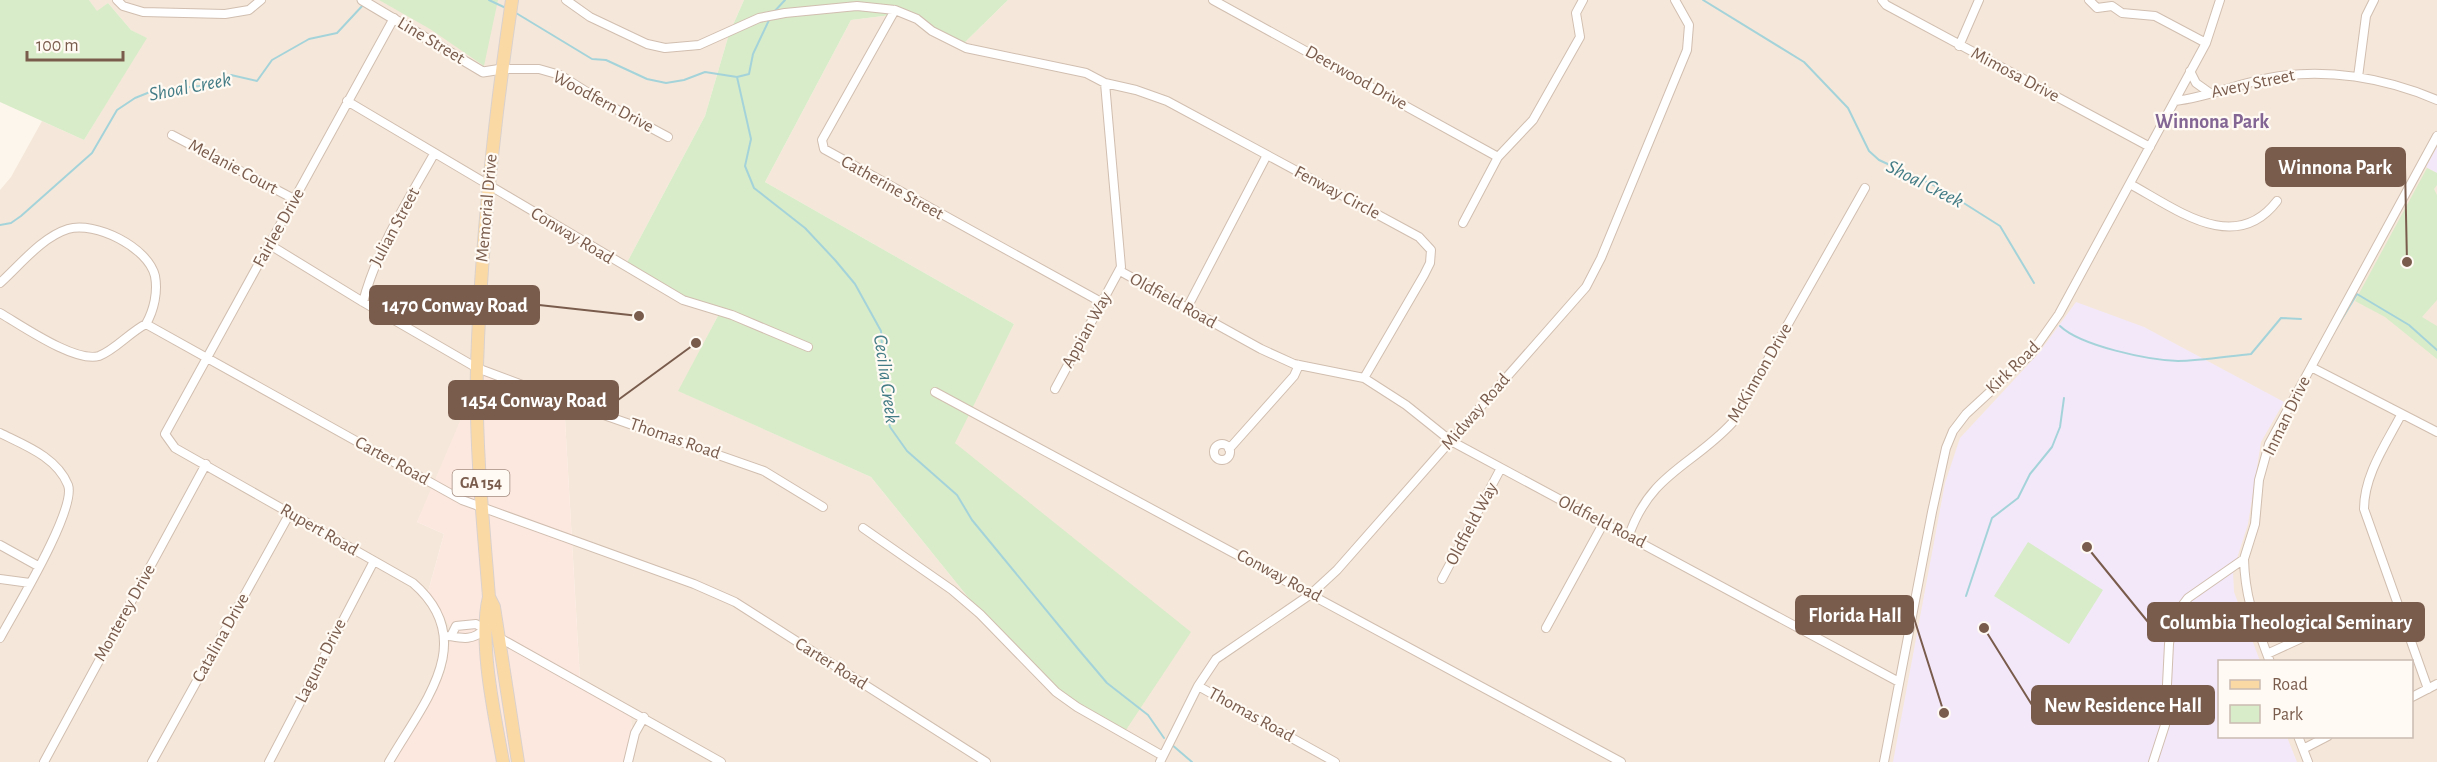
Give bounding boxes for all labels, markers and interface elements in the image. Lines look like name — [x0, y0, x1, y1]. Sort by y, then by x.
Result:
street label: Line Street — [394, 14, 468, 68]
scale bar — [27, 24, 123, 62]
text: 100 m — [36, 37, 79, 55]
street label: Deerwood Drive — [1302, 43, 1410, 113]
street label: Mimosa Drive — [1968, 44, 2062, 106]
street label: Avery Street — [2210, 66, 2297, 102]
street label: Woodfern Drive — [550, 68, 656, 136]
water label: Shoal Creek — [147, 69, 233, 105]
district label: Winnona Park — [2155, 112, 2269, 132]
street label: Melanie Court — [185, 136, 281, 198]
callout: Winnona Park — [2266, 148, 2405, 186]
street label: Catherine Street — [838, 152, 947, 224]
street label: Memorial Drive — [473, 153, 501, 263]
water label: Shoal Creek — [1883, 156, 1967, 212]
text: Winnona Park — [2278, 158, 2392, 178]
street label: Fenway Circle — [1291, 163, 1383, 223]
street label: Fairlee Drive — [250, 185, 308, 271]
street label: Julian Street — [367, 185, 423, 269]
street label: Conway Road — [528, 204, 616, 268]
street label: Oldfield Road — [1127, 270, 1219, 332]
callout: 1470 Conway Road — [370, 286, 539, 324]
street label: Appian Way — [1059, 289, 1115, 371]
text: 1470 Conway Road — [382, 296, 528, 316]
street label: McKinnon Drive — [1724, 320, 1796, 426]
water label: Cecilia Creek — [870, 333, 902, 425]
street label: Kirk Road — [1983, 338, 2043, 398]
street label: Midway Road — [1438, 371, 1514, 453]
street label: Inman Drive — [2260, 373, 2314, 459]
callout: 1454 Conway Road — [449, 381, 618, 419]
text: 1454 Conway Road — [461, 391, 607, 411]
street label: Thomas Road — [627, 415, 723, 463]
street label: Carter Road — [352, 433, 432, 489]
road number: GA 154 — [452, 470, 510, 496]
street label: Oldfield Way — [1443, 479, 1501, 568]
street label: Oldfield Road — [1555, 492, 1649, 552]
street label: Rupert Road — [277, 501, 361, 559]
street label: Conway Road — [1234, 546, 1324, 606]
street label: Monterey Drive — [91, 562, 159, 664]
street label: Catalina Drive — [189, 591, 253, 685]
callout: Florida Hall — [1796, 596, 1913, 634]
callout: Columbia Theological Seminary — [2148, 603, 2424, 641]
text: Florida Hall — [1808, 606, 1902, 626]
text: Columbia Theological Seminary — [2160, 613, 2412, 633]
street label: Laguna Drive — [292, 616, 350, 706]
street label: Carter Road — [792, 635, 870, 693]
legend — [2218, 660, 2413, 738]
text: Road — [2272, 676, 2308, 694]
street label: Thomas Road — [1205, 684, 1297, 746]
callout: New Residence Hall — [2032, 686, 2214, 724]
text: New Residence Hall — [2044, 696, 2202, 716]
text: Park — [2272, 706, 2304, 724]

